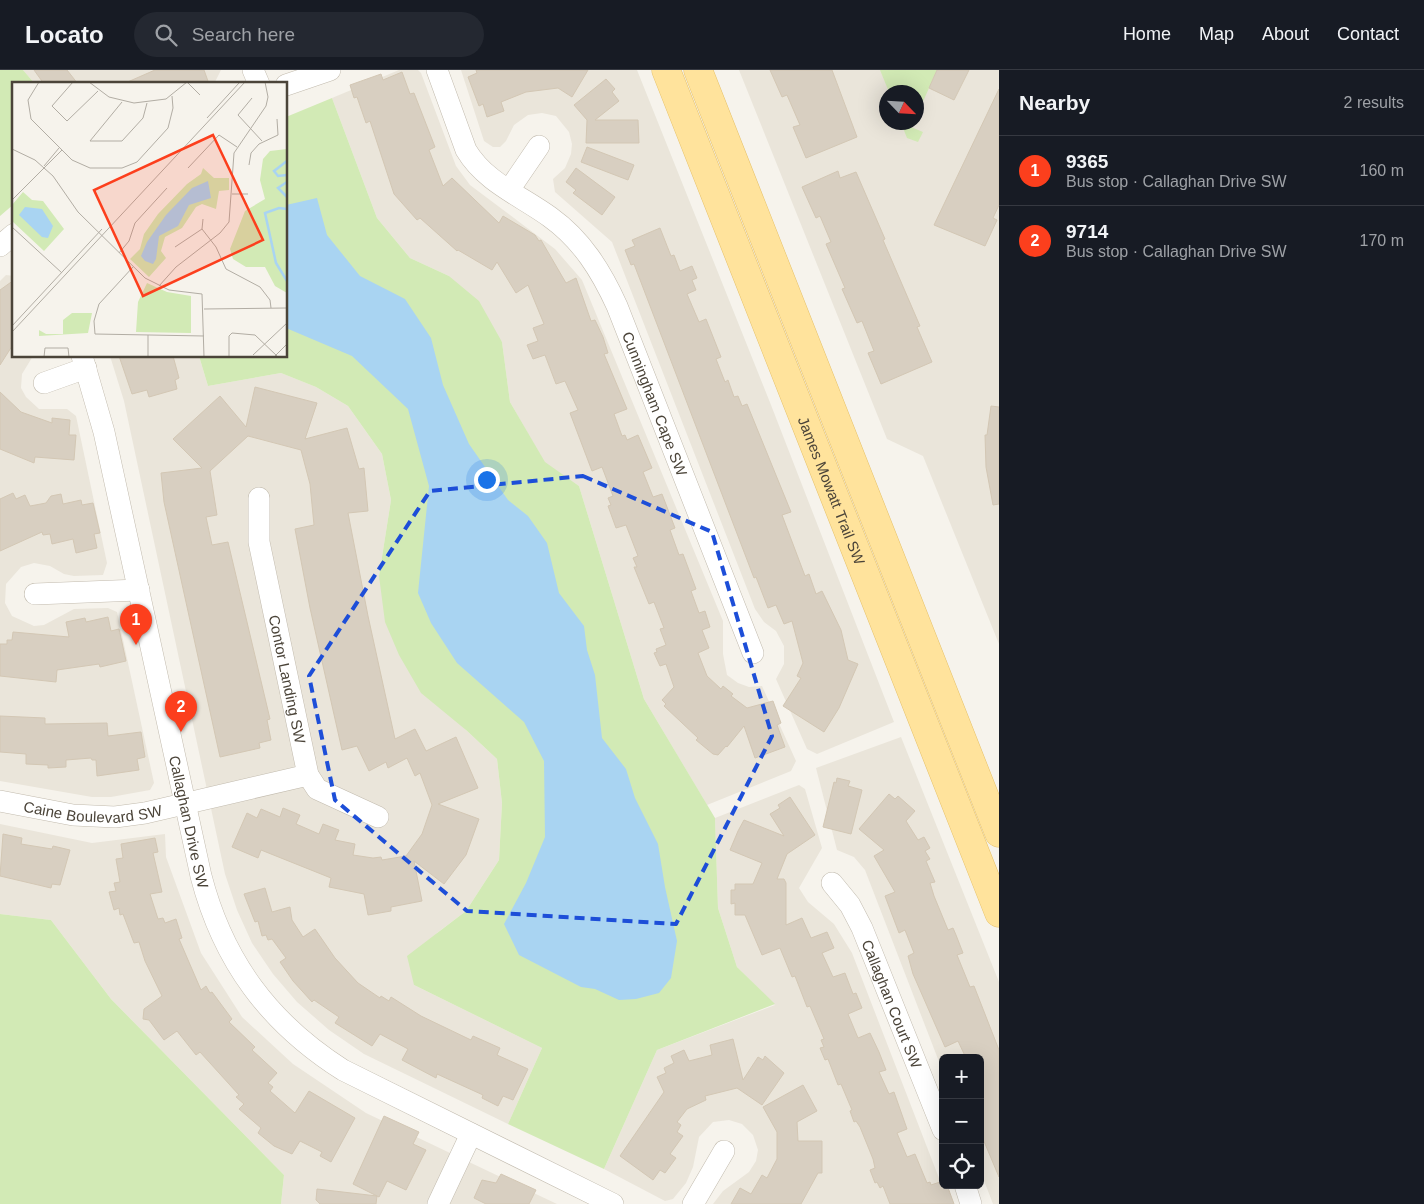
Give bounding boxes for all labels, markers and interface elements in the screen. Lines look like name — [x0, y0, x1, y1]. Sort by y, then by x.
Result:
search box — [134, 12, 484, 57]
text: Locato — [25, 21, 104, 48]
icon: search — [152, 21, 180, 49]
text: Search here — [192, 24, 295, 45]
text: Home — [1123, 24, 1171, 44]
text: Map — [1199, 24, 1234, 44]
text: About — [1262, 24, 1309, 44]
text: Contact — [1337, 24, 1399, 44]
inset map — [12, 82, 288, 358]
north arrow — [879, 85, 924, 130]
text: Nearby — [1019, 91, 1090, 114]
text: 2 results — [1344, 94, 1404, 111]
text: 9365 — [1066, 151, 1108, 172]
text: 1 — [1031, 162, 1039, 179]
text: 160 m — [1360, 162, 1404, 179]
text: Bus stop · Callaghan Drive SW — [1066, 173, 1287, 190]
text: 9714 — [1066, 221, 1108, 242]
text: 2 — [1031, 232, 1039, 249]
text: 170 m — [1360, 232, 1404, 249]
text: Bus stop · Callaghan Drive SW — [1066, 243, 1287, 260]
street label: Cunningham Cape SW — [619, 329, 691, 479]
street label: James Mowatt Trail SW — [795, 414, 869, 568]
your location — [474, 467, 500, 493]
pin: 1 — [120, 604, 152, 645]
street label: Contor Landing SW — [266, 613, 310, 746]
pin: 2 — [165, 691, 197, 732]
street label: Callaghan Drive SW — [166, 754, 213, 891]
street label: Caine Boulevard SW — [22, 797, 164, 826]
street label: Callaghan Court SW — [859, 937, 926, 1071]
map controls — [939, 1054, 984, 1189]
button: + — [939, 1054, 984, 1099]
button: − — [939, 1099, 984, 1144]
button: locate — [939, 1144, 984, 1189]

